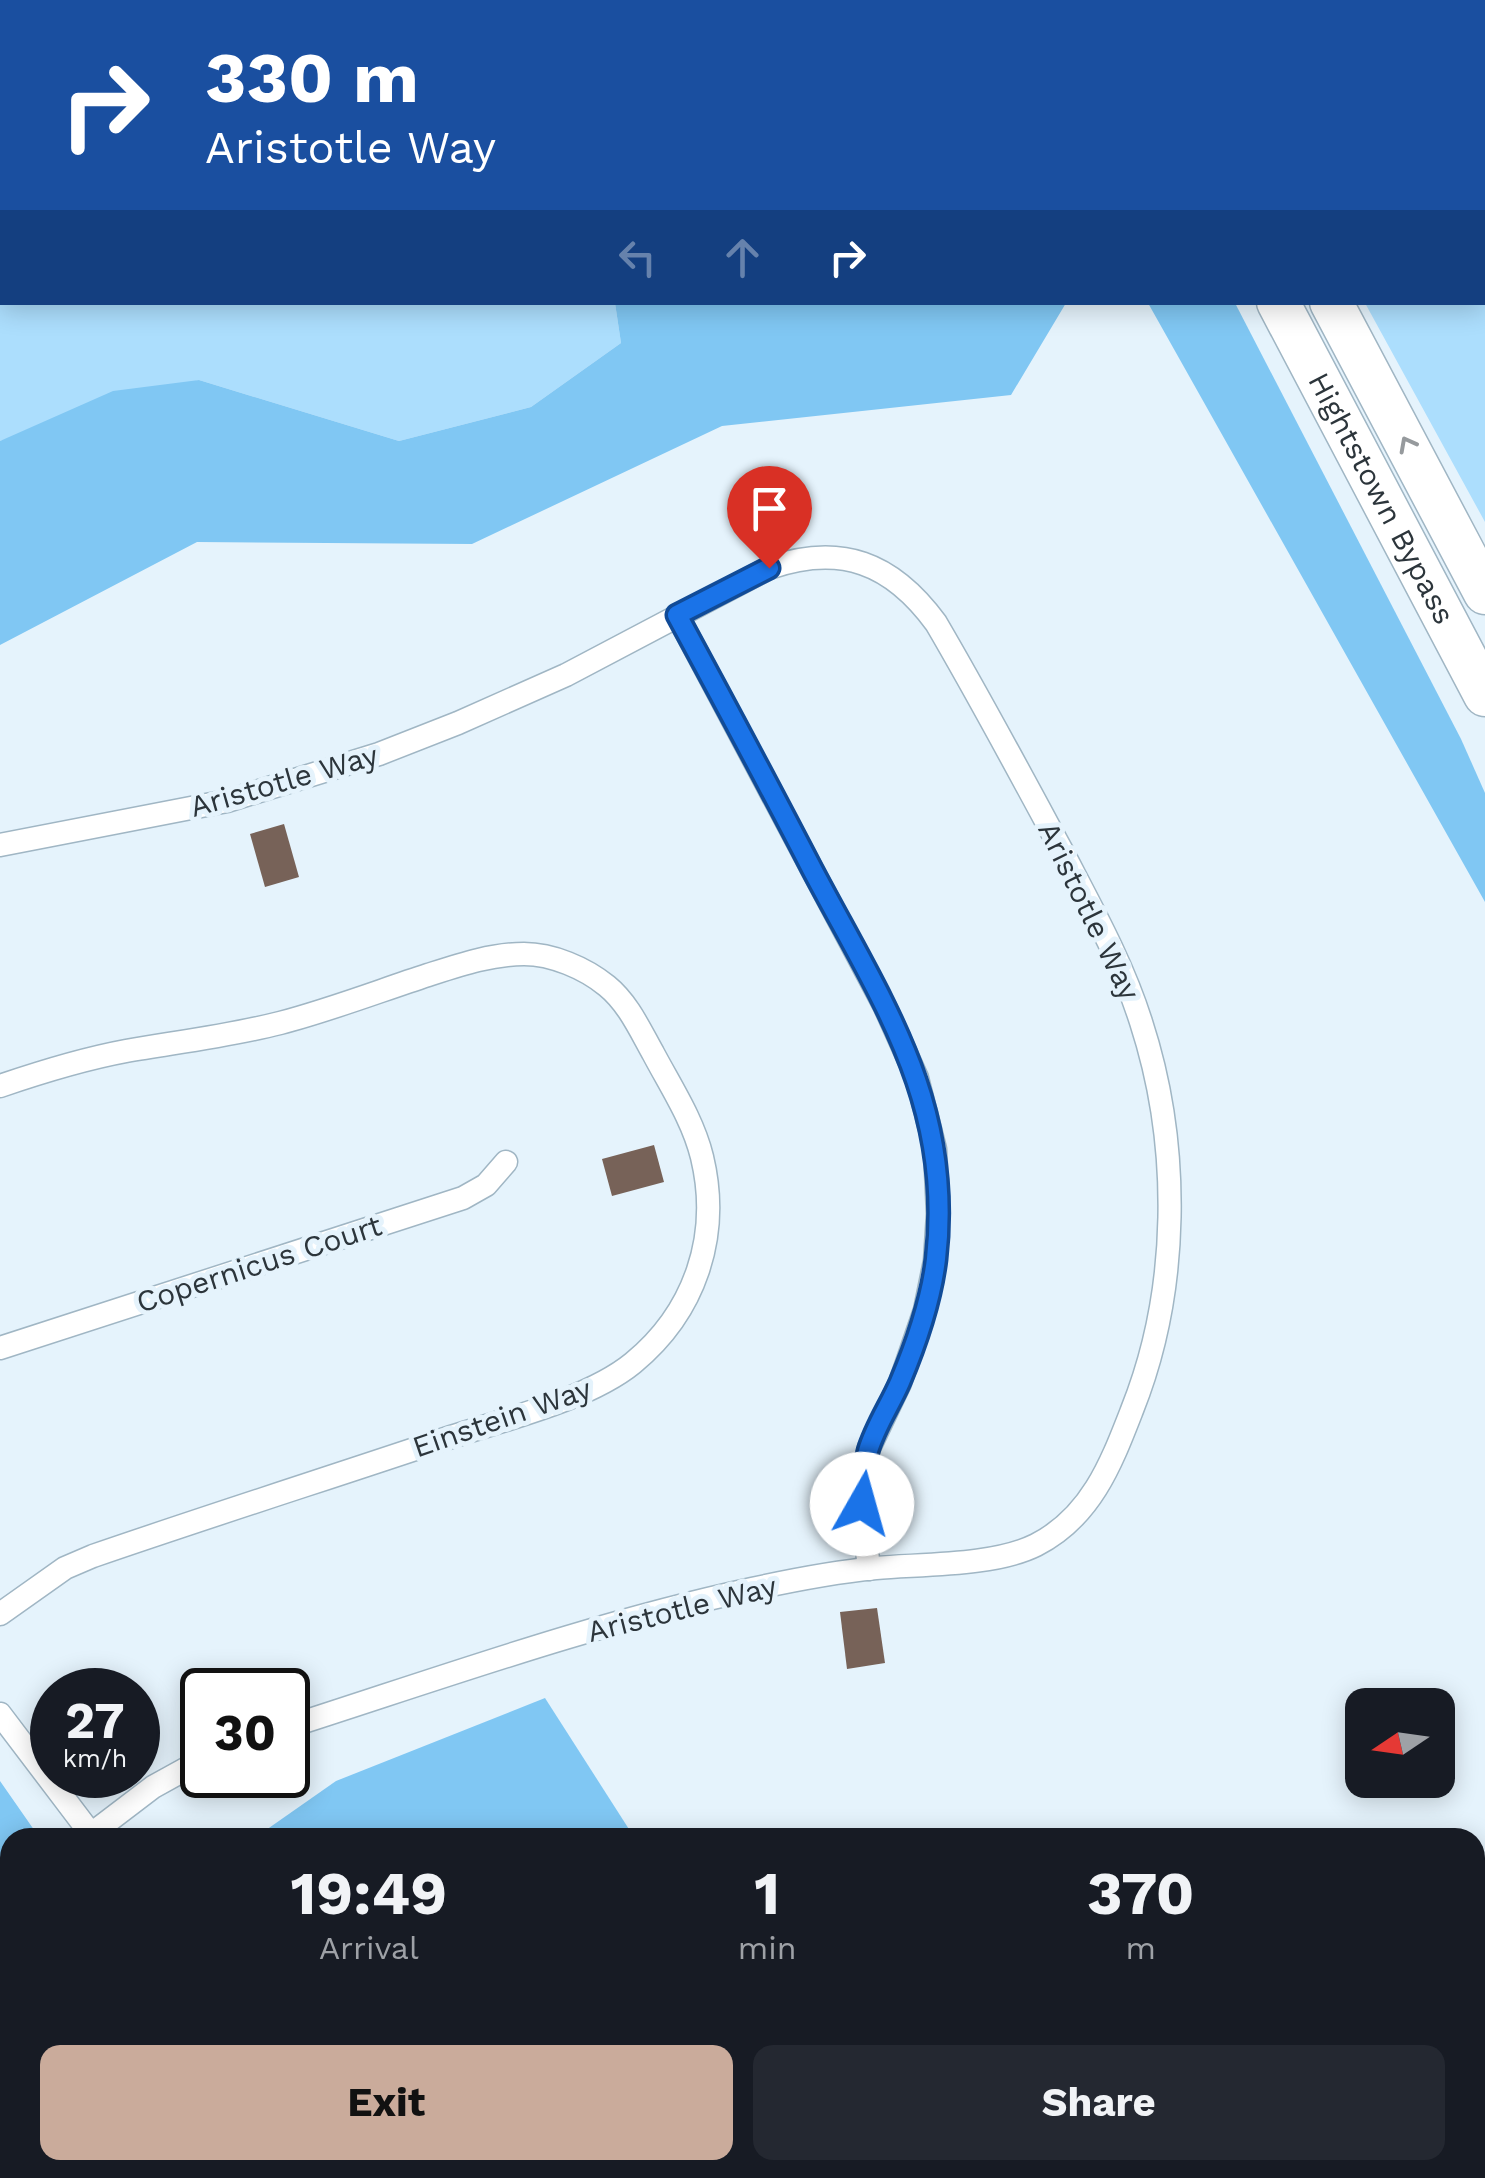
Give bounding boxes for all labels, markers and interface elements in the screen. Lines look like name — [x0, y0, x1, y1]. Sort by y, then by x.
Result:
text: 330 m — [205, 37, 419, 119]
icon: right — [40, 40, 170, 170]
text: Aristotle Way — [205, 121, 496, 174]
icon: left — [610, 230, 665, 285]
icon: ahead — [715, 230, 770, 285]
icon: right — [820, 230, 875, 285]
street label: Hightstown Bypass — [1301, 366, 1462, 630]
one-way arrow — [1400, 437, 1419, 455]
pin — [727, 466, 812, 569]
icon: arrive — [742, 481, 797, 536]
street label: Aristotle Way — [186, 737, 382, 824]
street label: Aristotle Way — [1031, 816, 1148, 1006]
street label: Copernicus Court — [132, 1207, 386, 1320]
street label: Einstein Way — [408, 1370, 596, 1464]
position arrow — [810, 1452, 914, 1556]
street label: Aristotle Way — [584, 1568, 781, 1649]
speed limit sign: 30 — [180, 1668, 310, 1798]
north arrow — [1345, 1688, 1455, 1798]
map controls — [1345, 1688, 1455, 1798]
text: 27 — [65, 1691, 125, 1750]
text: km/h — [63, 1744, 127, 1773]
text: 19:49 — [291, 1858, 447, 1929]
text: 1 — [754, 1858, 780, 1929]
text: 370 — [1087, 1858, 1194, 1929]
text: Arrival — [319, 1929, 419, 1967]
text: min — [738, 1929, 797, 1967]
text: m — [1125, 1929, 1156, 1967]
button: Exit — [40, 2045, 733, 2160]
button: Share — [753, 2045, 1445, 2160]

